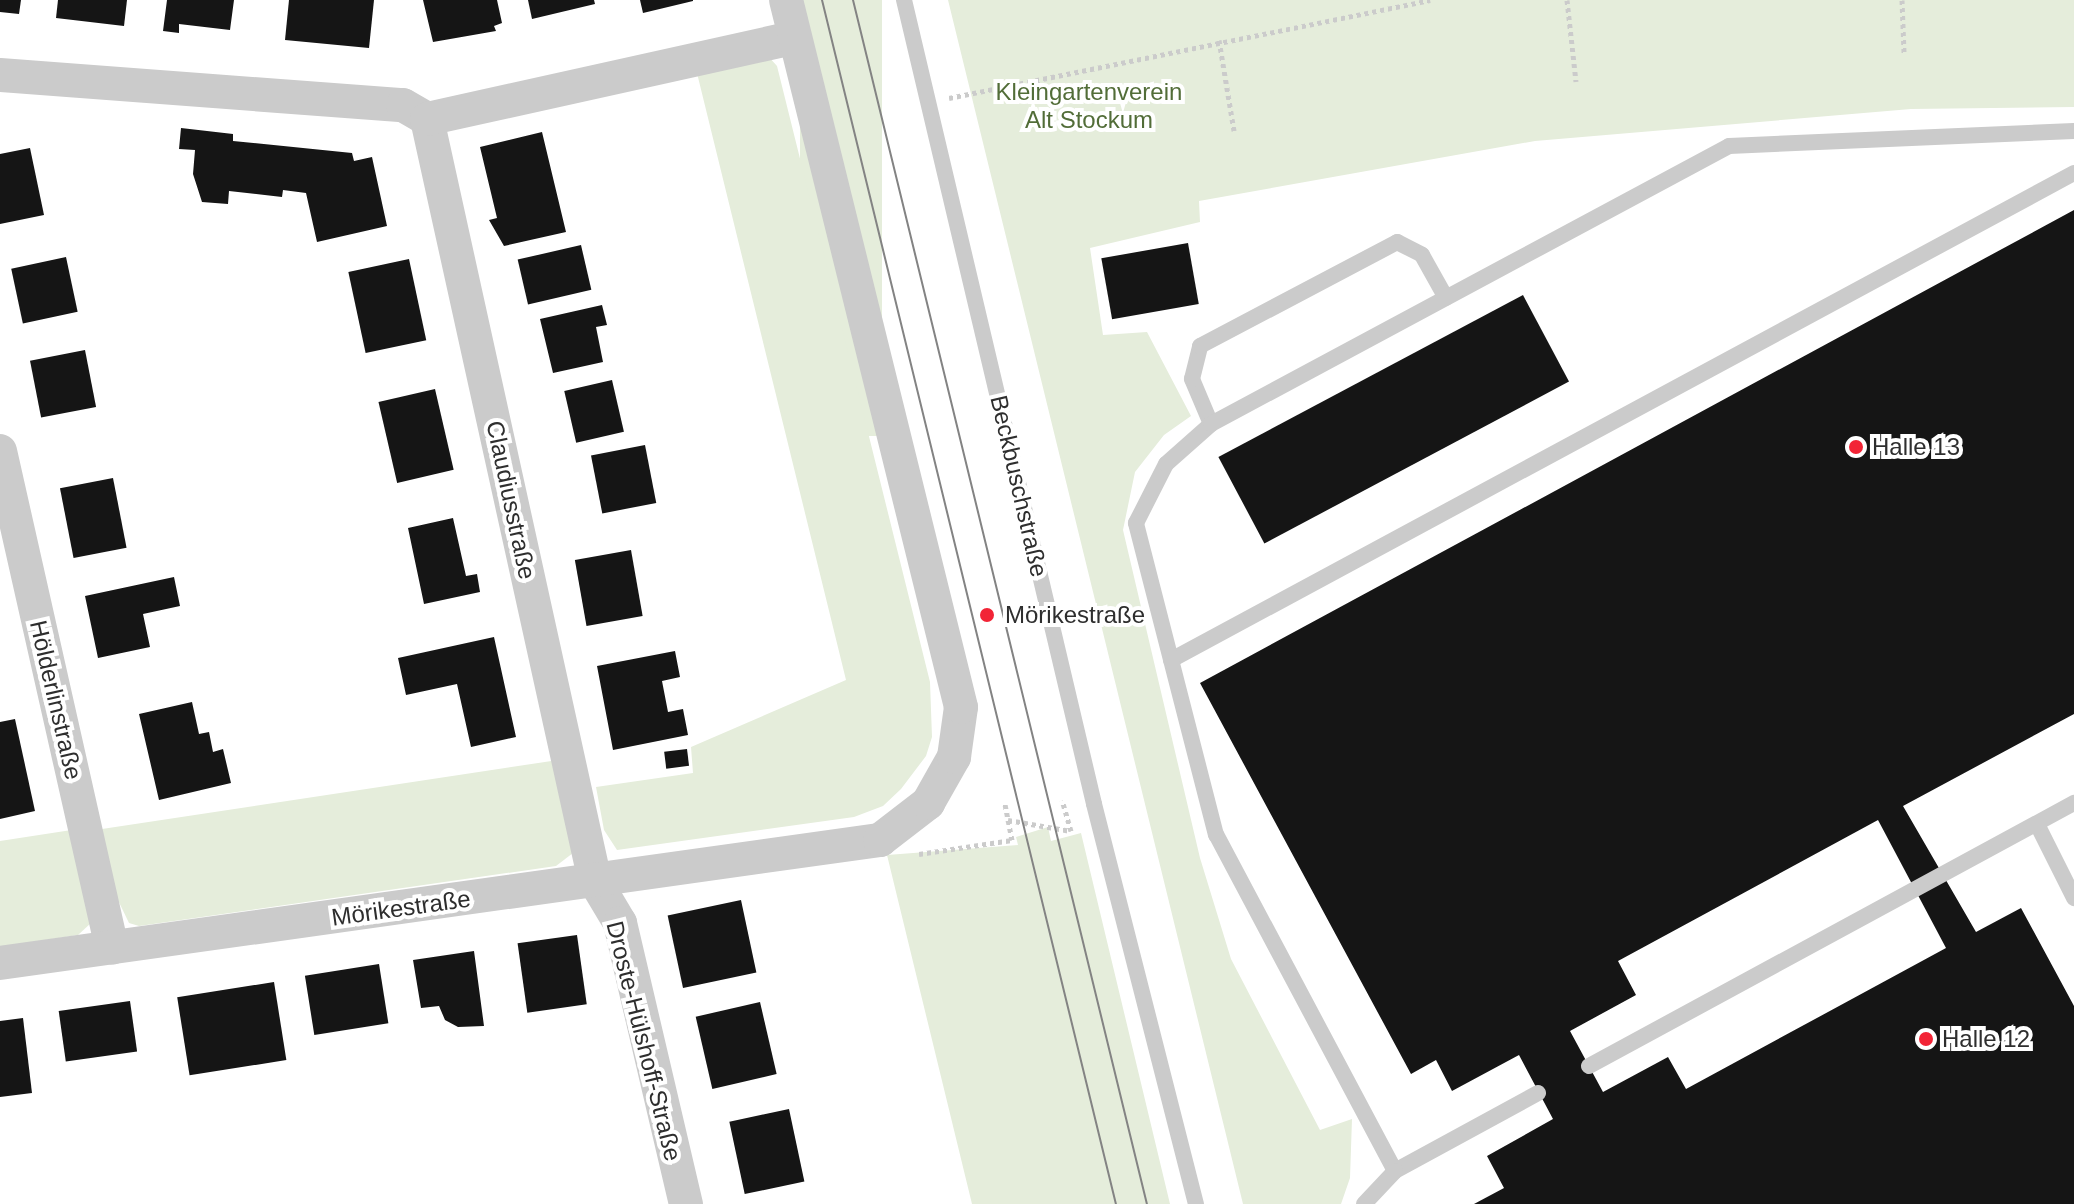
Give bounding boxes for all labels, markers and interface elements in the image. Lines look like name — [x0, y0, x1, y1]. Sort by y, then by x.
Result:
park label: Kleingartenverein Alt Stockum — [996, 78, 1182, 134]
street label: Beckbuschstraße — [984, 392, 1054, 580]
street label: Claudiusstraße — [480, 418, 542, 582]
place label: Halle 13 — [1872, 433, 1960, 461]
marker: Halle 13 — [1847, 438, 1865, 456]
place label: Mörikestraße — [1005, 601, 1145, 629]
marker: Mörikestraße — [976, 604, 998, 626]
street label: Hölderlinstraße — [24, 617, 88, 783]
street label: Mörikestraße — [330, 884, 472, 932]
street label: Droste-Hülshoff-Straße — [600, 918, 688, 1164]
place label: Halle 12 — [1942, 1025, 2030, 1053]
marker: Halle 12 — [1917, 1030, 1935, 1048]

